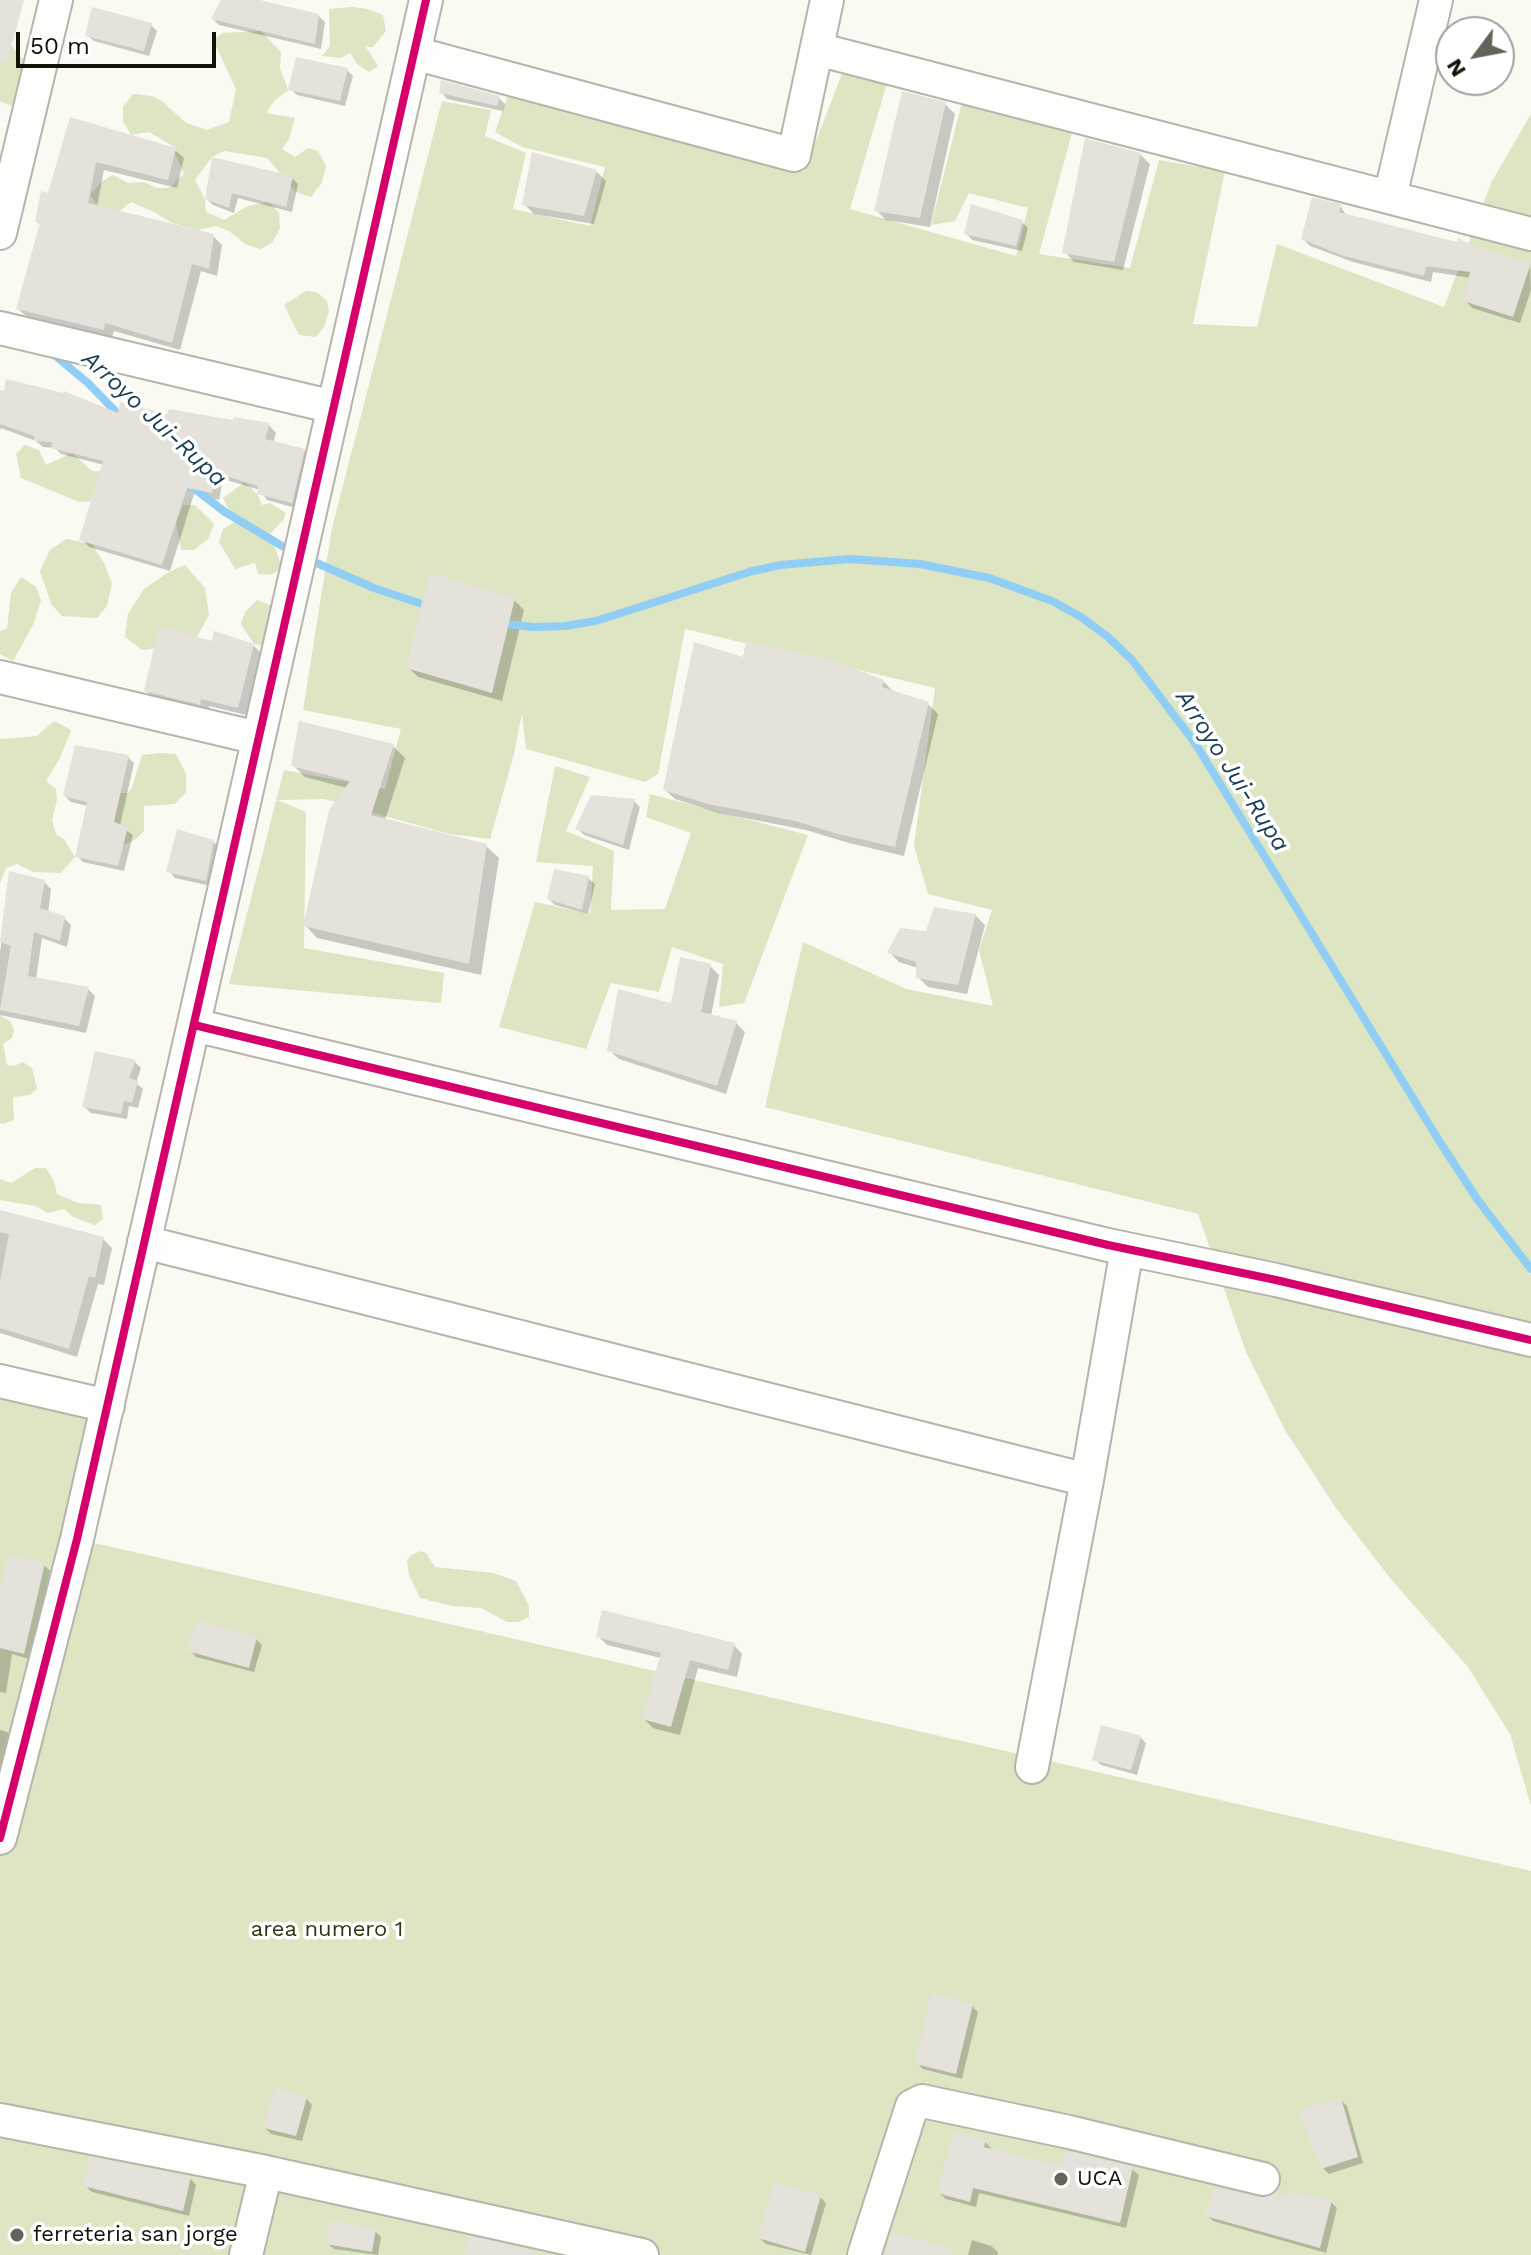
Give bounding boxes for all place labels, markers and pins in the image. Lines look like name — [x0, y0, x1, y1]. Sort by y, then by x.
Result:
place label: UCA — [1077, 2166, 1122, 2192]
marker: UCA — [1052, 2170, 1070, 2188]
place label: ferreteria san jorge — [33, 2222, 238, 2248]
marker: ferreteria san jorge — [8, 2226, 26, 2244]

